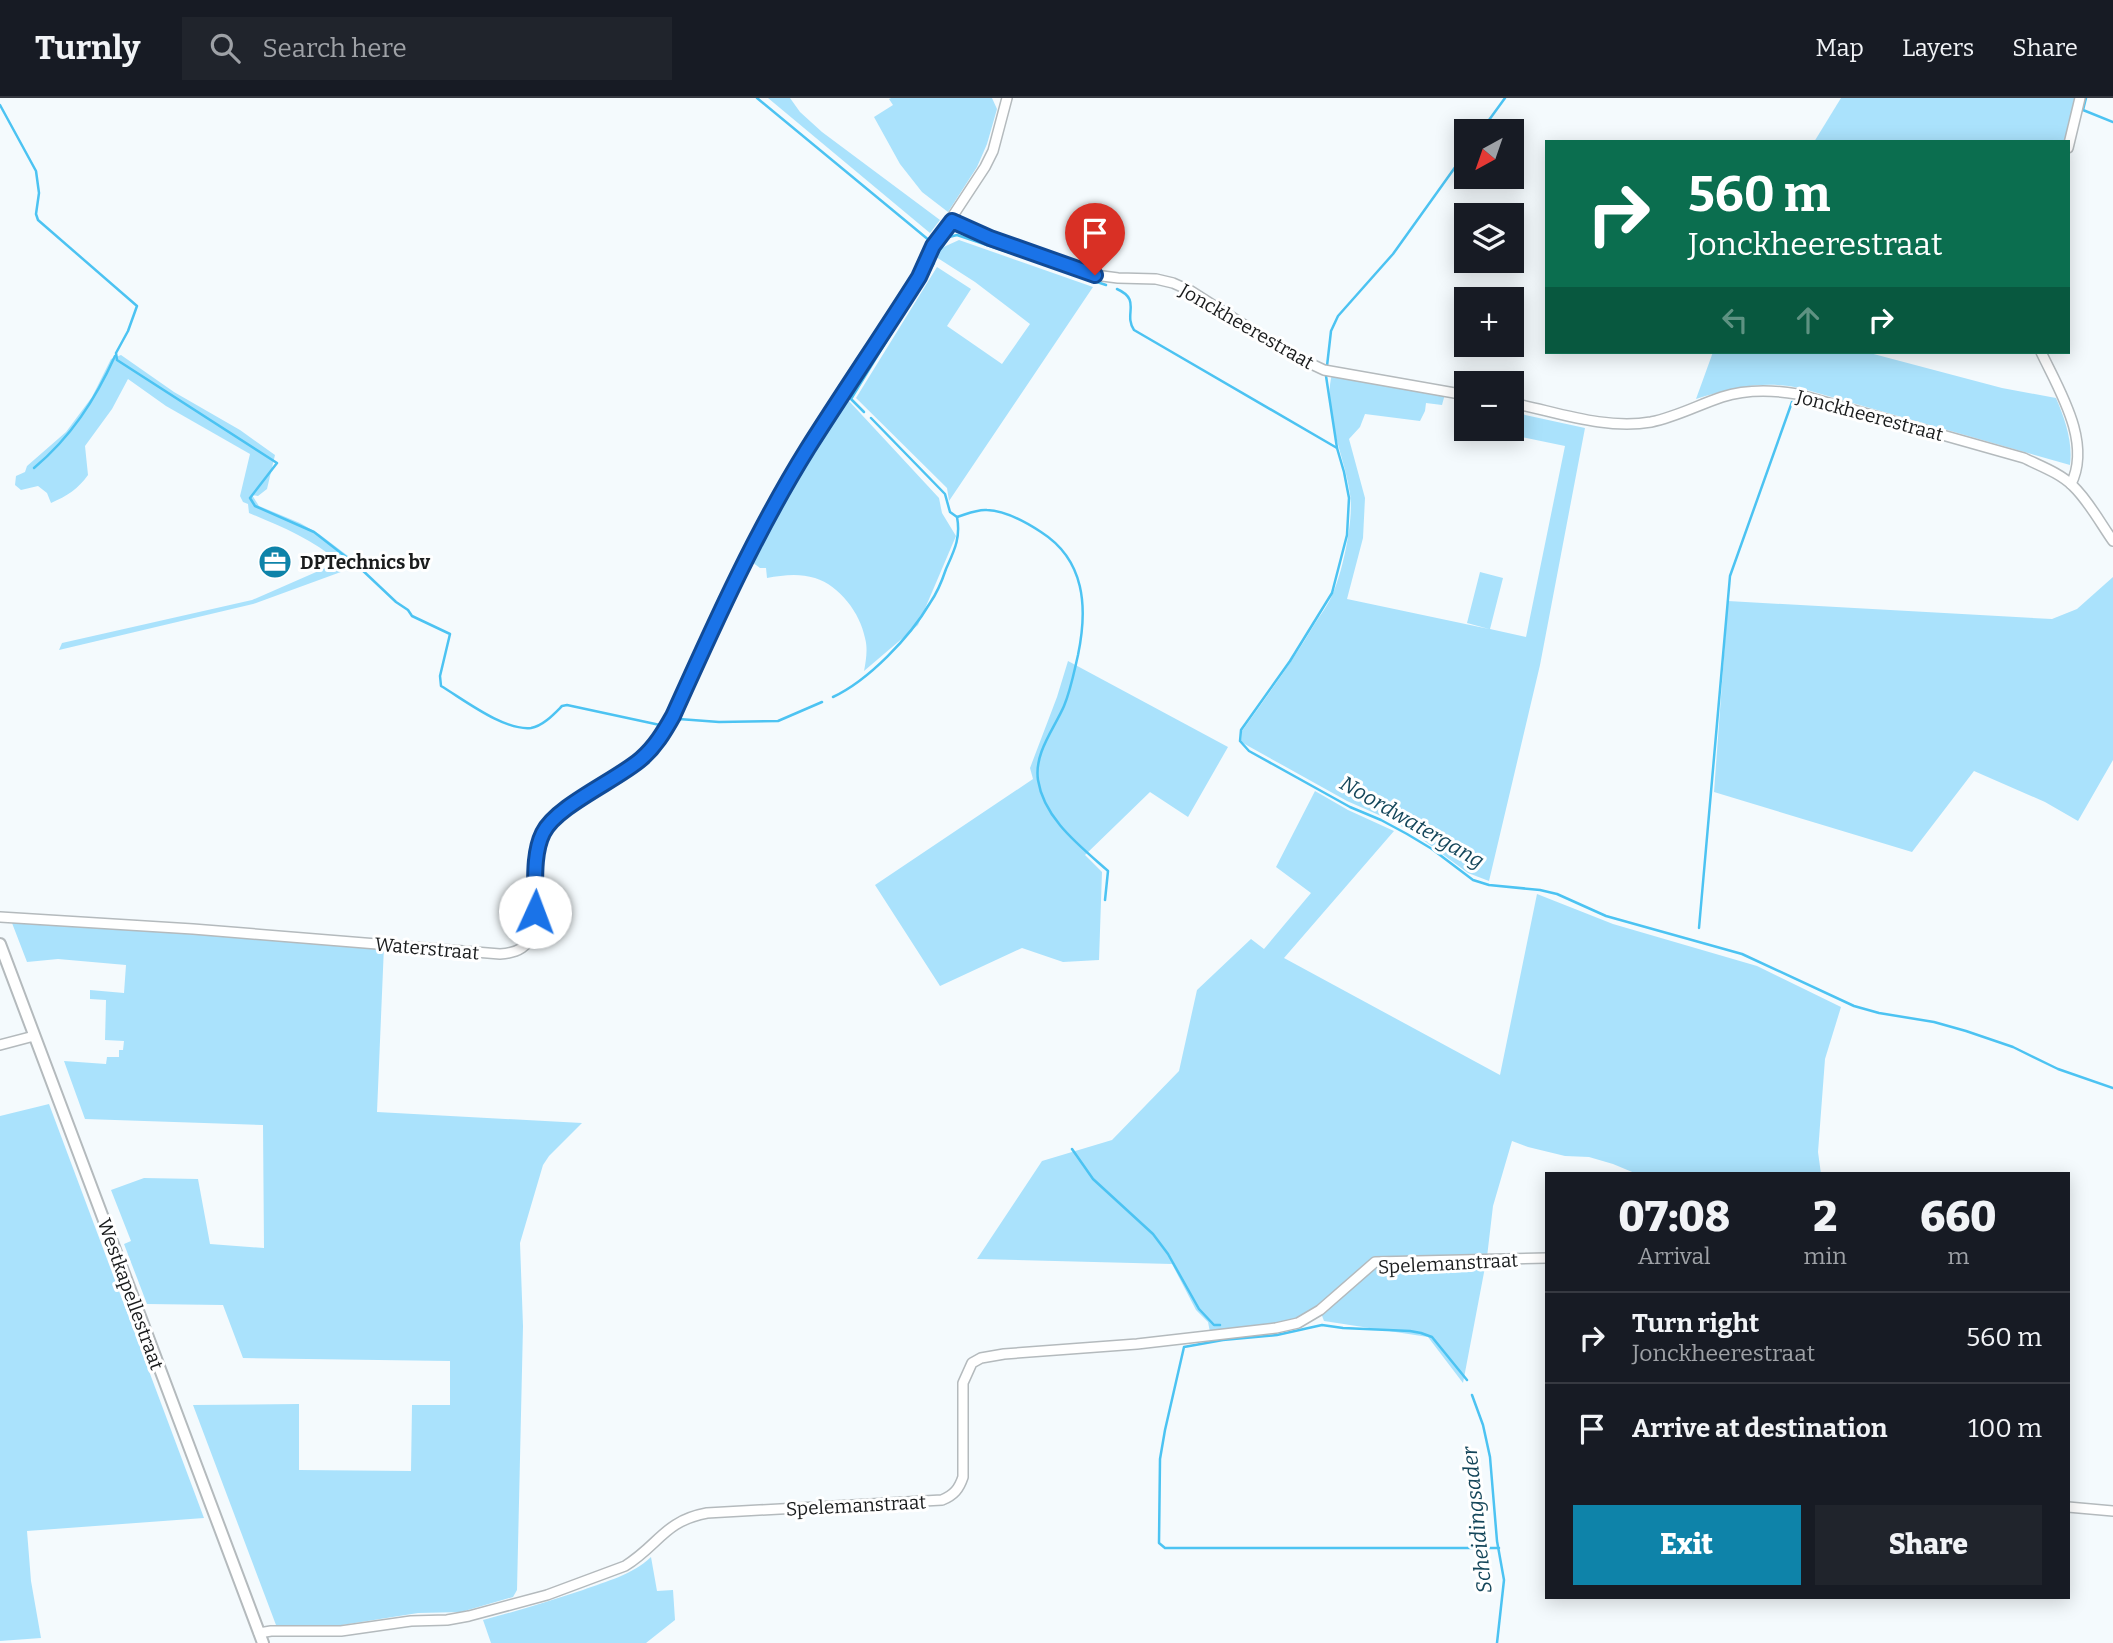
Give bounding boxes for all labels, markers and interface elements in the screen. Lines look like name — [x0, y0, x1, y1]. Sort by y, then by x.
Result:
search box — [182, 17, 672, 80]
text: Turnly — [35, 28, 140, 68]
icon: search — [206, 29, 244, 67]
text: Search here — [262, 33, 407, 64]
text: Map — [1816, 34, 1864, 62]
text: Layers — [1902, 34, 1974, 62]
text: Share — [2012, 34, 2078, 62]
north arrow — [1454, 119, 1524, 189]
map controls — [1454, 119, 1524, 441]
text: 560 m — [1688, 165, 1830, 224]
icon: right — [1573, 168, 1664, 259]
pin — [1065, 203, 1125, 275]
button: layers — [1454, 203, 1524, 273]
icon: arrive — [1076, 214, 1114, 252]
text: Jonckheerestraat — [1688, 225, 1943, 263]
street label: Jonckheerestraat — [1175, 278, 1318, 374]
button: + — [1454, 287, 1524, 357]
icon: left — [1716, 301, 1754, 339]
icon: ahead — [1789, 301, 1827, 339]
icon: right — [1862, 301, 1900, 339]
button: − — [1454, 371, 1524, 441]
street label: Jonckheerestraat — [1793, 385, 1946, 446]
office icon: DPTechnics bv — [256, 543, 294, 581]
place label: DPTechnics bv — [300, 551, 431, 574]
water label: Noordwatergang — [1335, 770, 1489, 874]
position arrow — [498, 875, 572, 949]
street label: Waterstraat — [374, 932, 480, 965]
text: 07:08 — [1618, 1192, 1730, 1242]
text: 2 — [1813, 1192, 1837, 1242]
text: 660 — [1920, 1192, 1997, 1242]
street label: Westkapellestraat — [92, 1215, 169, 1373]
text: Arrival — [1638, 1242, 1711, 1270]
text: min — [1804, 1242, 1847, 1270]
text: m — [1947, 1242, 1969, 1270]
street label: Spelemanstraat — [1377, 1248, 1519, 1279]
text: Turn right — [1632, 1308, 1759, 1339]
icon: right — [1573, 1319, 1611, 1357]
text: 560 m — [1966, 1322, 2042, 1353]
text: Jonckheerestraat — [1632, 1339, 1815, 1367]
icon: arrive — [1573, 1410, 1611, 1448]
text: Arrive at destination — [1632, 1413, 1887, 1444]
text: 100 m — [1968, 1413, 2042, 1444]
water label: Scheidingsader — [1456, 1444, 1498, 1595]
street label: Spelemanstraat — [785, 1490, 927, 1521]
button: Exit — [1573, 1505, 1801, 1585]
button: Share — [1815, 1505, 2042, 1585]

